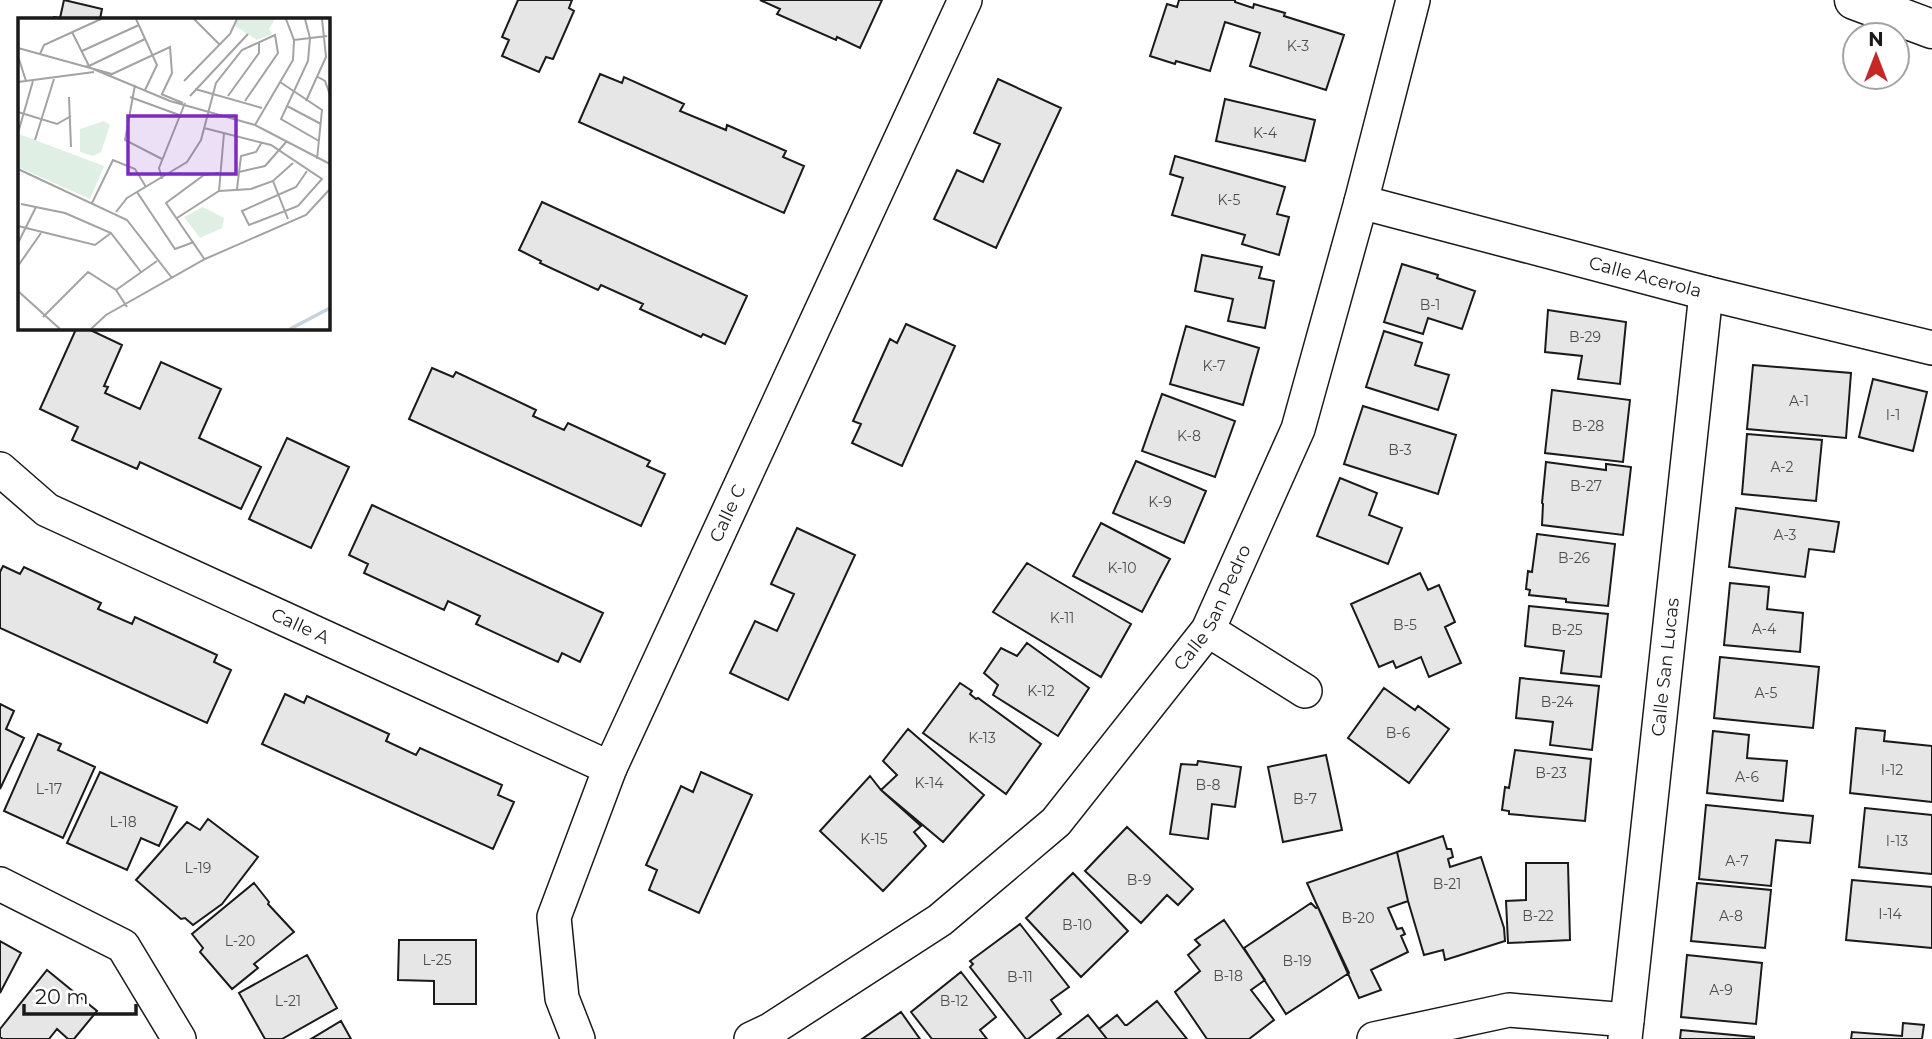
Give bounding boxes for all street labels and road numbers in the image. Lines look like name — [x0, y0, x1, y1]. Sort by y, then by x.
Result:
street label: Calle Acerola — [1586, 252, 1704, 302]
street label: Calle C — [705, 481, 751, 546]
street label: Calle San Pedro — [1169, 541, 1256, 675]
street label: Calle San Lucas — [1647, 597, 1684, 738]
street label: Calle A — [268, 603, 333, 649]

